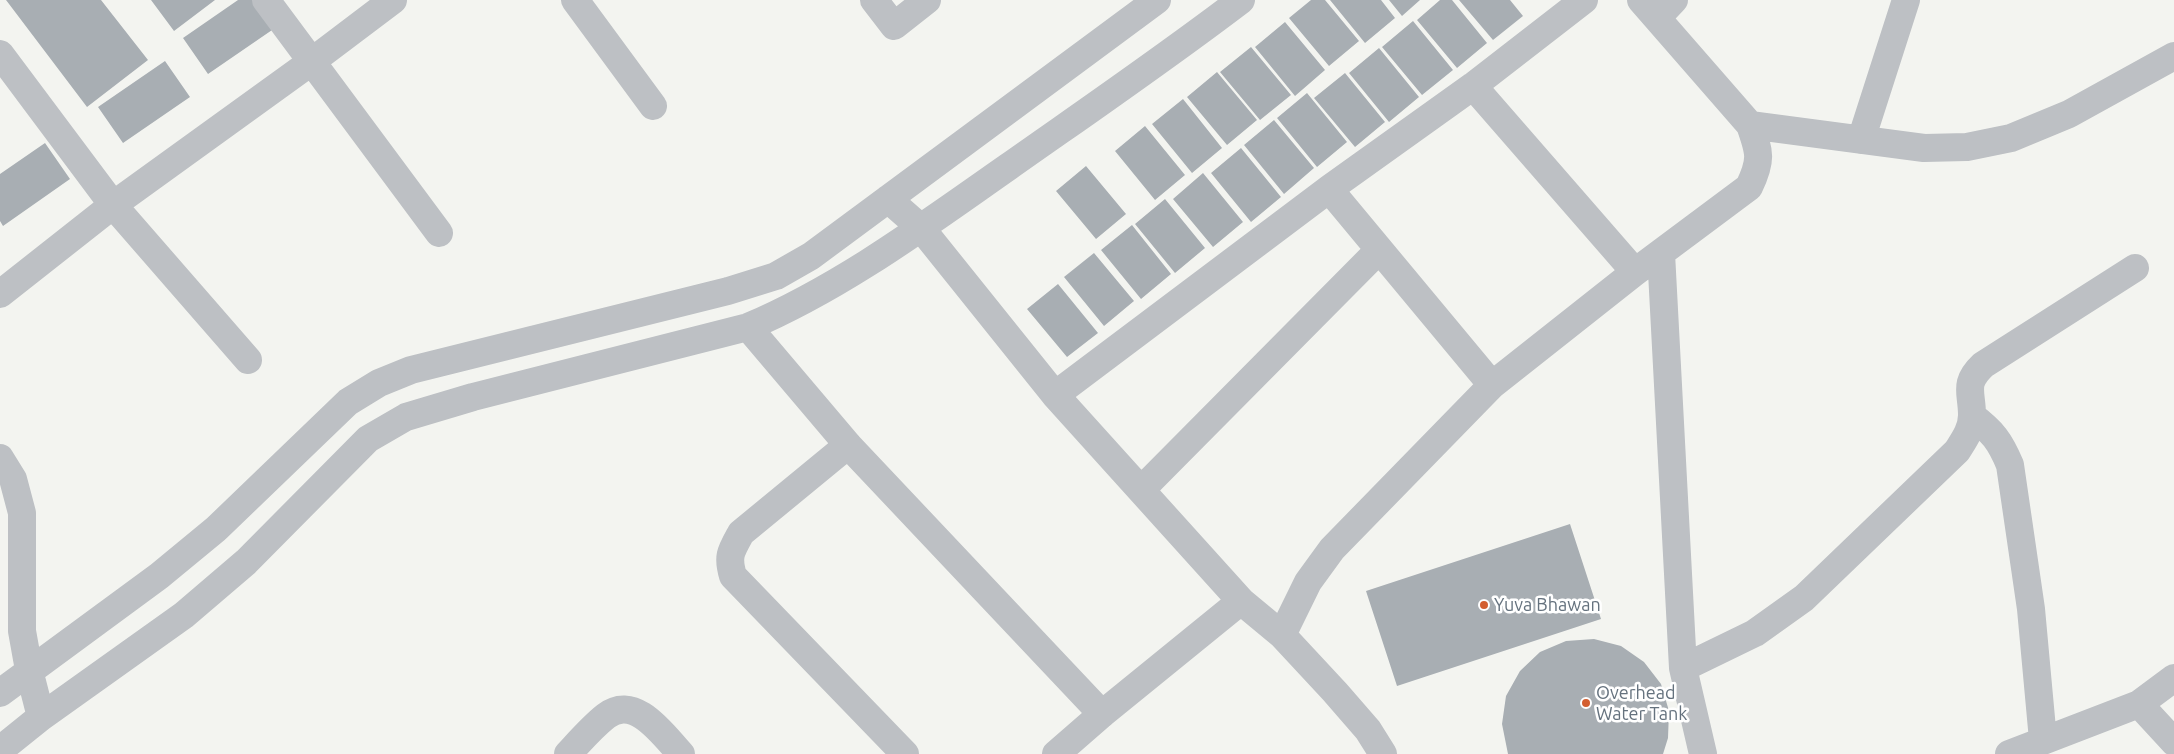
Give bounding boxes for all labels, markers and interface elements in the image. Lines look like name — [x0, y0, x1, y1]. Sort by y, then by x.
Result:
place label: Yuva Bhawan — [1494, 594, 1601, 616]
marker: Yuva Bhawan — [1478, 599, 1490, 611]
place label: Overhead Water Tank — [1596, 682, 1687, 724]
marker: Overhead Water Tank — [1580, 697, 1592, 709]

